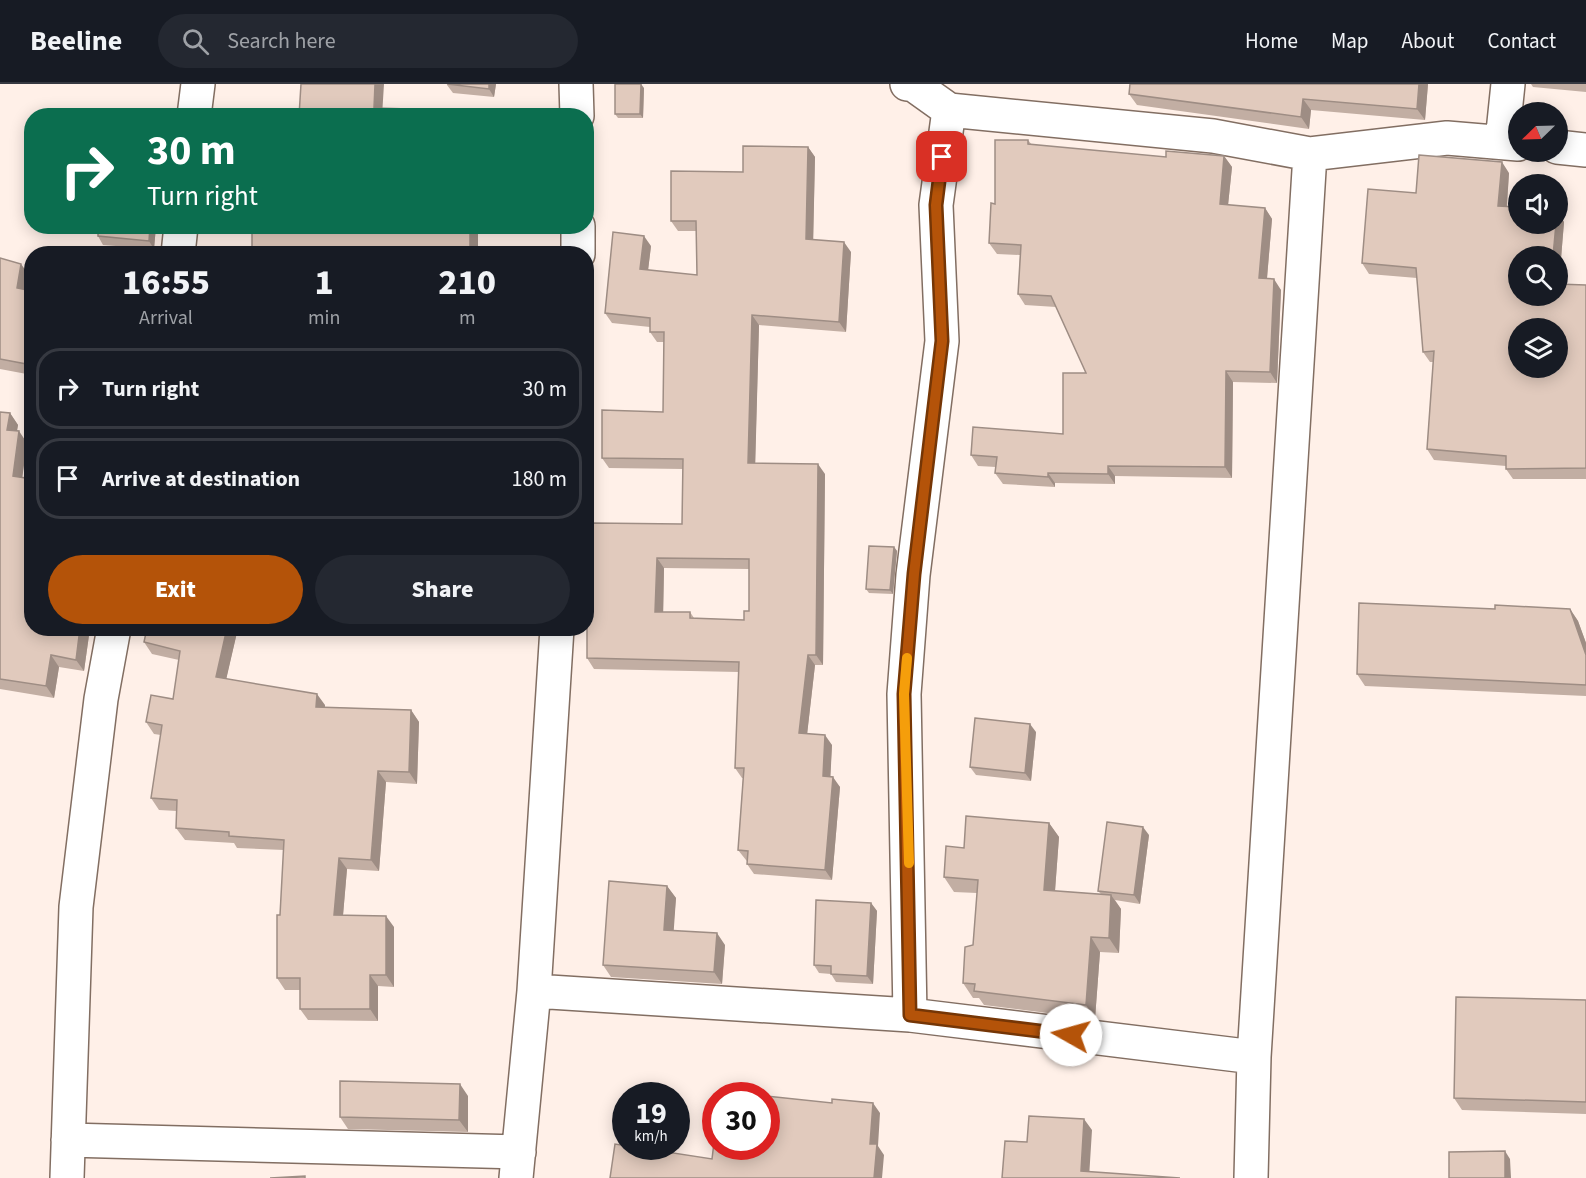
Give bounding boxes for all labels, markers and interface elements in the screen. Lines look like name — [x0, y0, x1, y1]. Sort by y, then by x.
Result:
search box — [158, 14, 578, 68]
text: Beeline — [30, 21, 122, 61]
icon: search — [179, 25, 212, 58]
text: Search here — [227, 25, 336, 57]
text: Home — [1245, 26, 1298, 56]
text: Map — [1331, 26, 1369, 56]
text: About — [1402, 26, 1454, 56]
text: Contact — [1487, 26, 1556, 56]
north arrow — [1508, 102, 1568, 162]
map controls — [1508, 102, 1568, 378]
text: 30 m — [147, 121, 236, 181]
pin — [916, 131, 967, 182]
icon: right — [48, 132, 126, 210]
icon: arrive — [925, 140, 958, 173]
button: sound — [1508, 174, 1568, 234]
text: Turn right — [147, 177, 258, 216]
button: search — [1508, 246, 1568, 306]
text: 16:55 — [122, 257, 210, 308]
text: 1 — [315, 257, 334, 308]
text: 210 — [438, 257, 496, 308]
text: Arrival — [139, 304, 193, 332]
text: min — [308, 304, 340, 332]
text: m — [459, 304, 475, 332]
button: layers — [1508, 318, 1568, 378]
icon: right — [51, 372, 84, 405]
text: Turn right — [102, 373, 199, 405]
text: 30 m — [522, 373, 567, 405]
icon: arrive — [51, 462, 84, 495]
text: Arrive at destination — [102, 463, 300, 495]
text: 180 m — [512, 463, 567, 495]
button: Exit — [48, 555, 303, 624]
button: Share — [315, 555, 570, 624]
position arrow — [1039, 1003, 1103, 1067]
speed limit sign: 30 — [702, 1082, 780, 1160]
text: 19 — [635, 1092, 667, 1135]
text: km/h — [634, 1126, 668, 1147]

